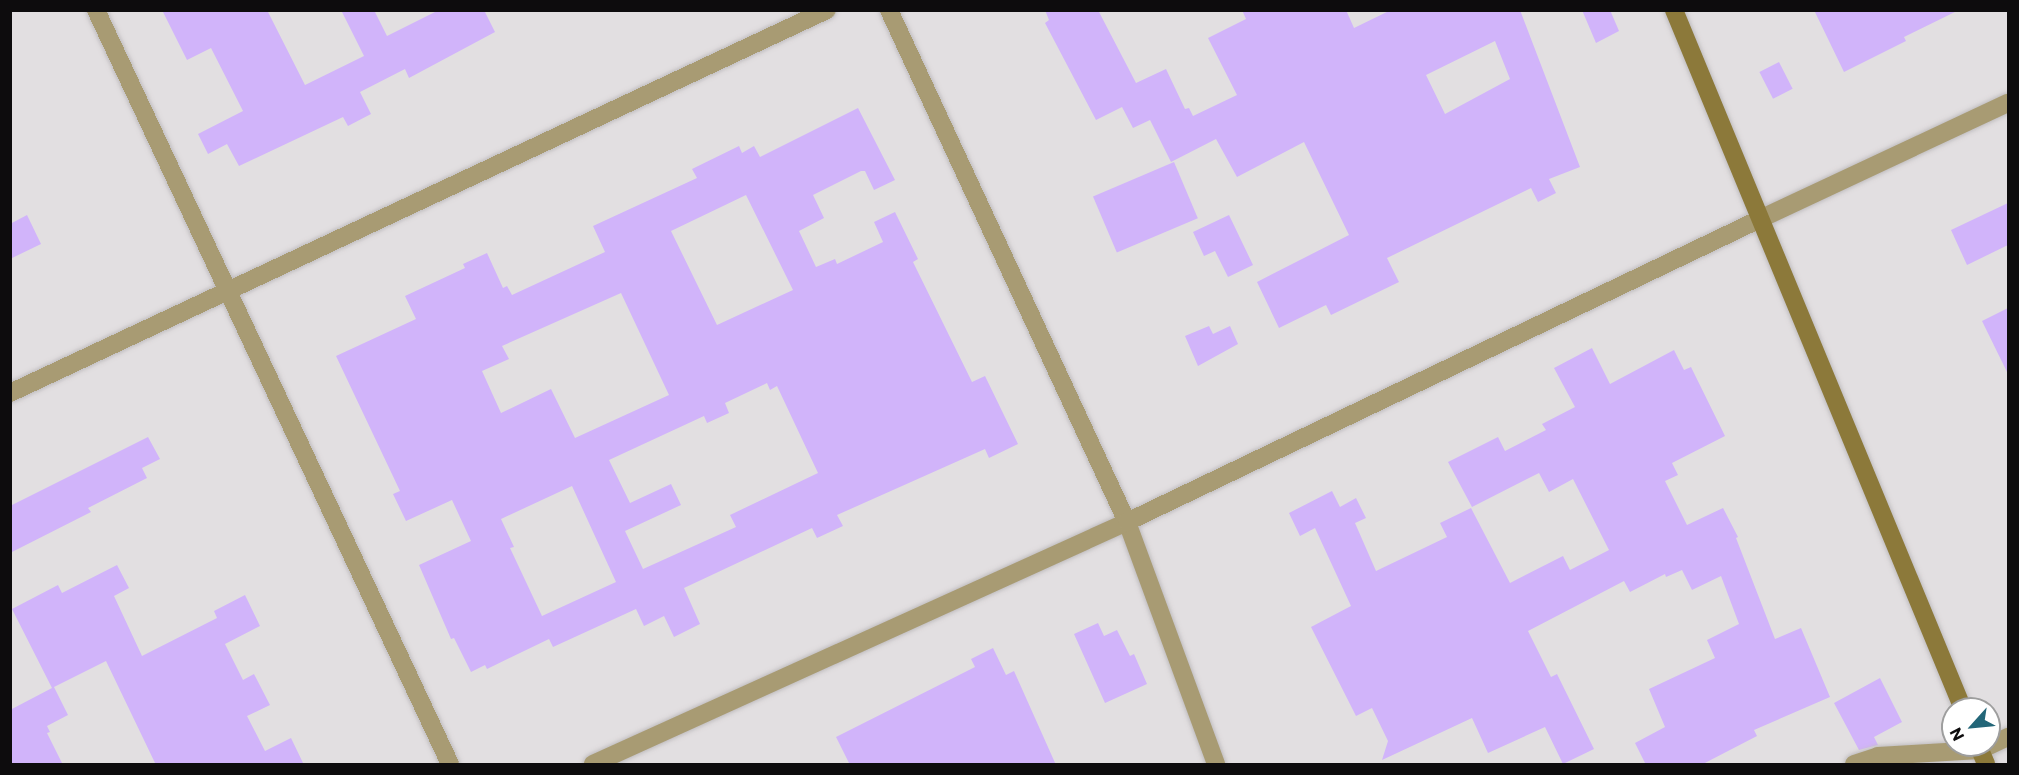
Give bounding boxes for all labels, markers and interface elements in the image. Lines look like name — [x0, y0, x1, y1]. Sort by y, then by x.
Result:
north arrow — [1941, 697, 2001, 757]
text: N — [1945, 725, 1967, 744]

